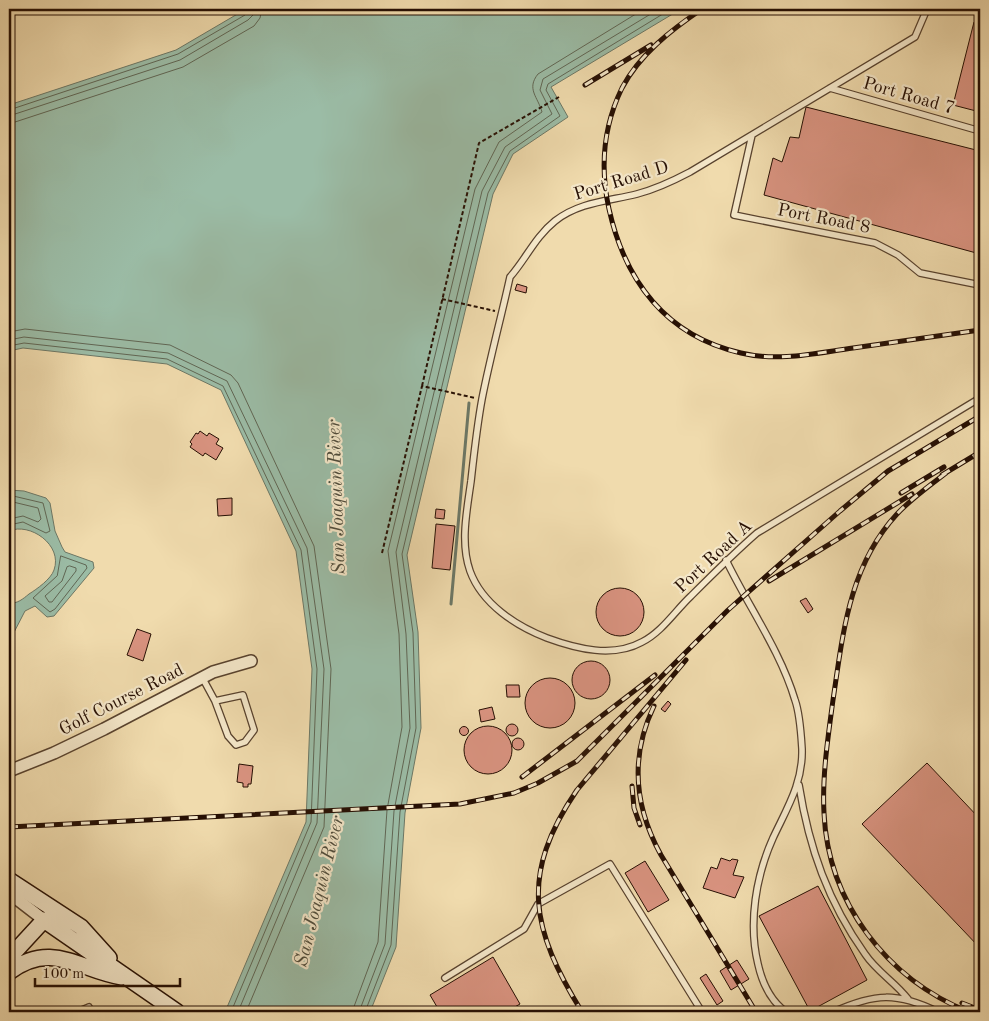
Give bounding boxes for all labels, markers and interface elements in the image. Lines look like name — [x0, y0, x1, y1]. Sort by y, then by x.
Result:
street label: Port Road 7 — [861, 74, 957, 118]
street label: Port Road D — [572, 158, 671, 204]
street label: Port Road 8 — [776, 201, 872, 237]
water label: San Joaquin River — [325, 418, 350, 575]
street label: Port Road A — [672, 517, 756, 597]
street label: Golf Course Road — [56, 661, 187, 739]
water label: San Joaquin River — [292, 813, 349, 969]
scale bar — [35, 956, 180, 988]
text: 100 m — [42, 967, 84, 982]

